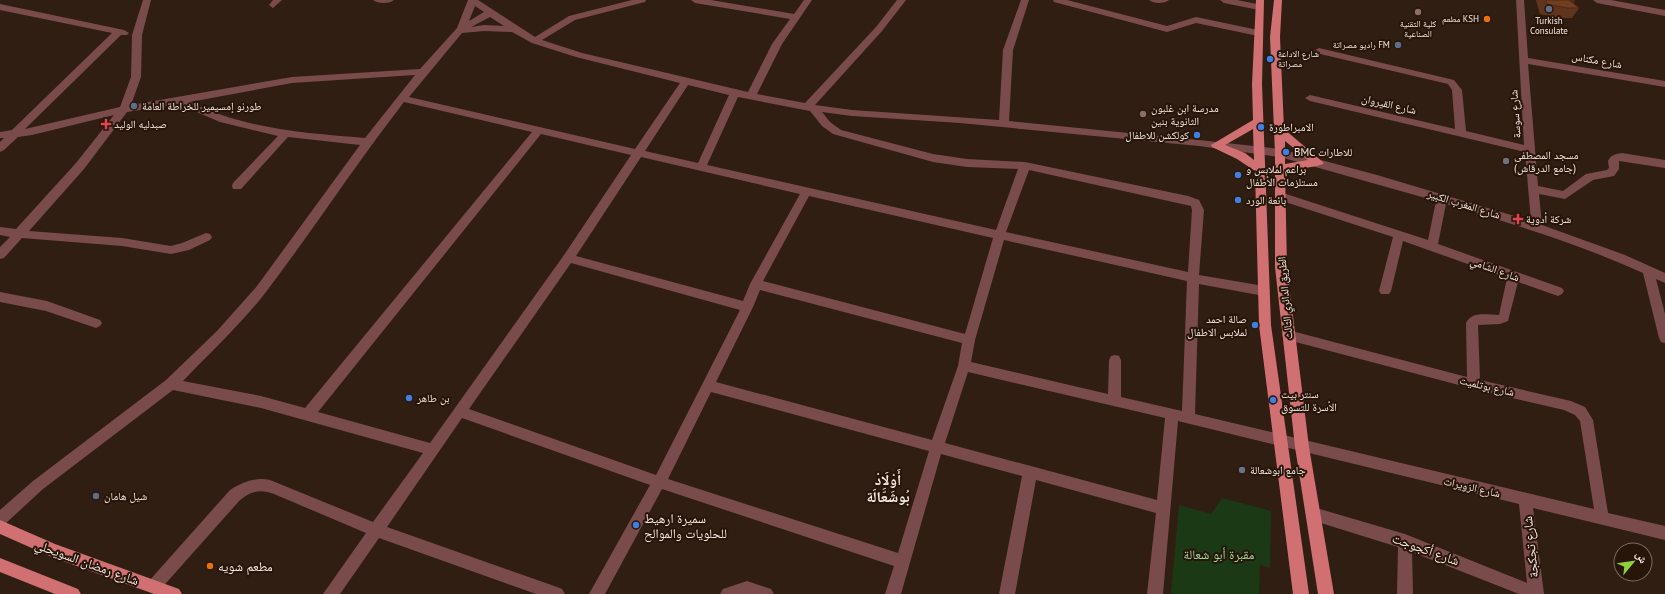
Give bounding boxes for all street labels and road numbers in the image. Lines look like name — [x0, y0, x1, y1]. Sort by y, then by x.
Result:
street label: شارع مكناس — [1571, 49, 1623, 71]
street label: شارع سوسة — [1506, 89, 1524, 139]
street label: شارع القيروان — [1360, 91, 1418, 117]
street label: شارع المغرب الكبير — [1425, 186, 1502, 222]
street label: شارع الشامي — [1468, 254, 1522, 286]
street label: الطريق الدائري الثالث — [1274, 256, 1297, 340]
street label: شارع بوتلميت — [1458, 373, 1516, 399]
street label: شارع الزويرات — [1442, 474, 1502, 500]
street label: شارع تجكجة — [1519, 515, 1543, 579]
street label: شارع أكجوجت — [1390, 529, 1462, 570]
street label: شارع رمضان السويحلي — [32, 536, 141, 591]

